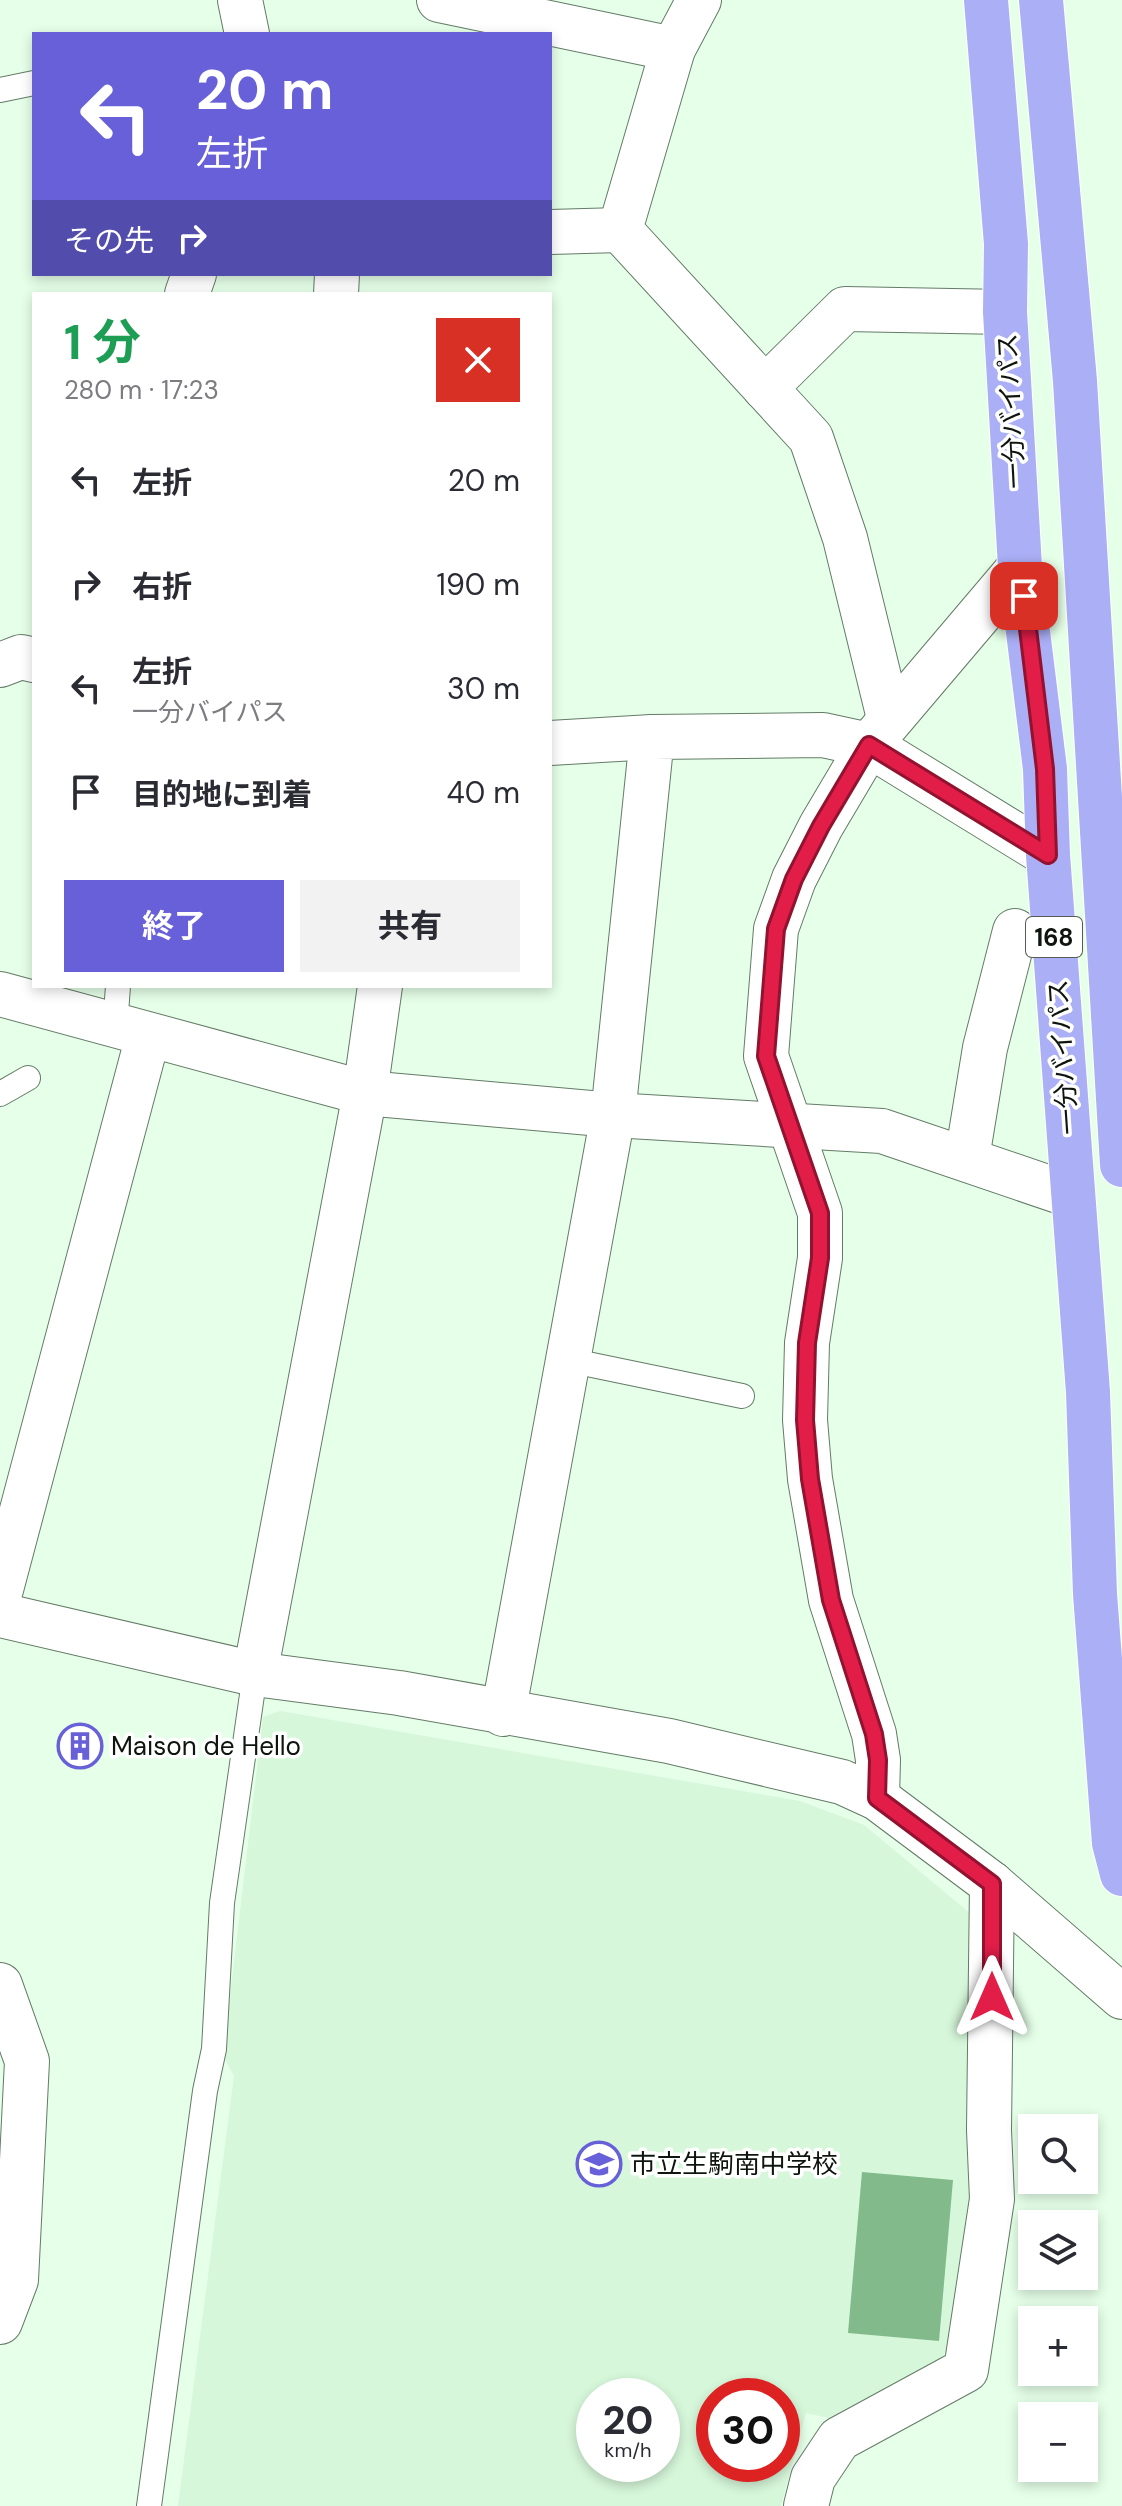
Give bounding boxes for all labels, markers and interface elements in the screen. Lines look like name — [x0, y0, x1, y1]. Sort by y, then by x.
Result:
text: 20 m — [196, 53, 333, 126]
icon: left — [64, 64, 168, 168]
text: 左折 — [196, 130, 268, 177]
icon: right — [170, 216, 214, 260]
text: その先 — [64, 221, 154, 260]
text: 1 分 — [64, 311, 141, 374]
button: close — [436, 318, 520, 402]
street label: 一分バイパス — [990, 332, 1032, 490]
text: 280 m · 17:23 — [64, 373, 219, 407]
icon: left — [64, 458, 108, 502]
text: 20 m — [448, 461, 520, 500]
text: 左折 — [132, 463, 192, 502]
icon: right — [64, 562, 108, 606]
pin — [990, 562, 1058, 630]
text: 190 m — [437, 565, 520, 604]
text: 右折 — [132, 567, 192, 606]
icon: arrive — [1002, 574, 1046, 618]
text: 左折 — [132, 652, 192, 691]
icon: left — [64, 666, 108, 710]
text: 30 m — [447, 669, 520, 708]
text: 一分バイパス — [132, 695, 287, 729]
icon: arrive — [64, 770, 108, 814]
text: 40 m — [447, 773, 520, 812]
text: 目的地に到着 — [132, 775, 312, 814]
button: 終了 — [64, 880, 284, 972]
button: 共有 — [300, 880, 520, 972]
road number: 168 — [1026, 917, 1082, 957]
street label: 一分バイパス — [1041, 978, 1085, 1136]
building icon: Maison de Hello — [56, 1722, 104, 1770]
place label: Maison de Hello — [111, 1729, 301, 1763]
position arrow — [950, 1955, 1034, 2039]
map controls — [1018, 2114, 1098, 2482]
button: search — [1018, 2114, 1098, 2194]
school or university icon: 市立生駒南中学校 — [575, 2140, 623, 2188]
place label: 市立生駒南中学校 — [630, 2147, 838, 2181]
button: layers — [1018, 2210, 1098, 2290]
button: + — [1018, 2306, 1098, 2386]
speed limit sign: 30 — [696, 2378, 800, 2482]
text: 20 — [602, 2394, 654, 2446]
button: − — [1018, 2402, 1098, 2482]
text: km/h — [604, 2437, 652, 2463]

